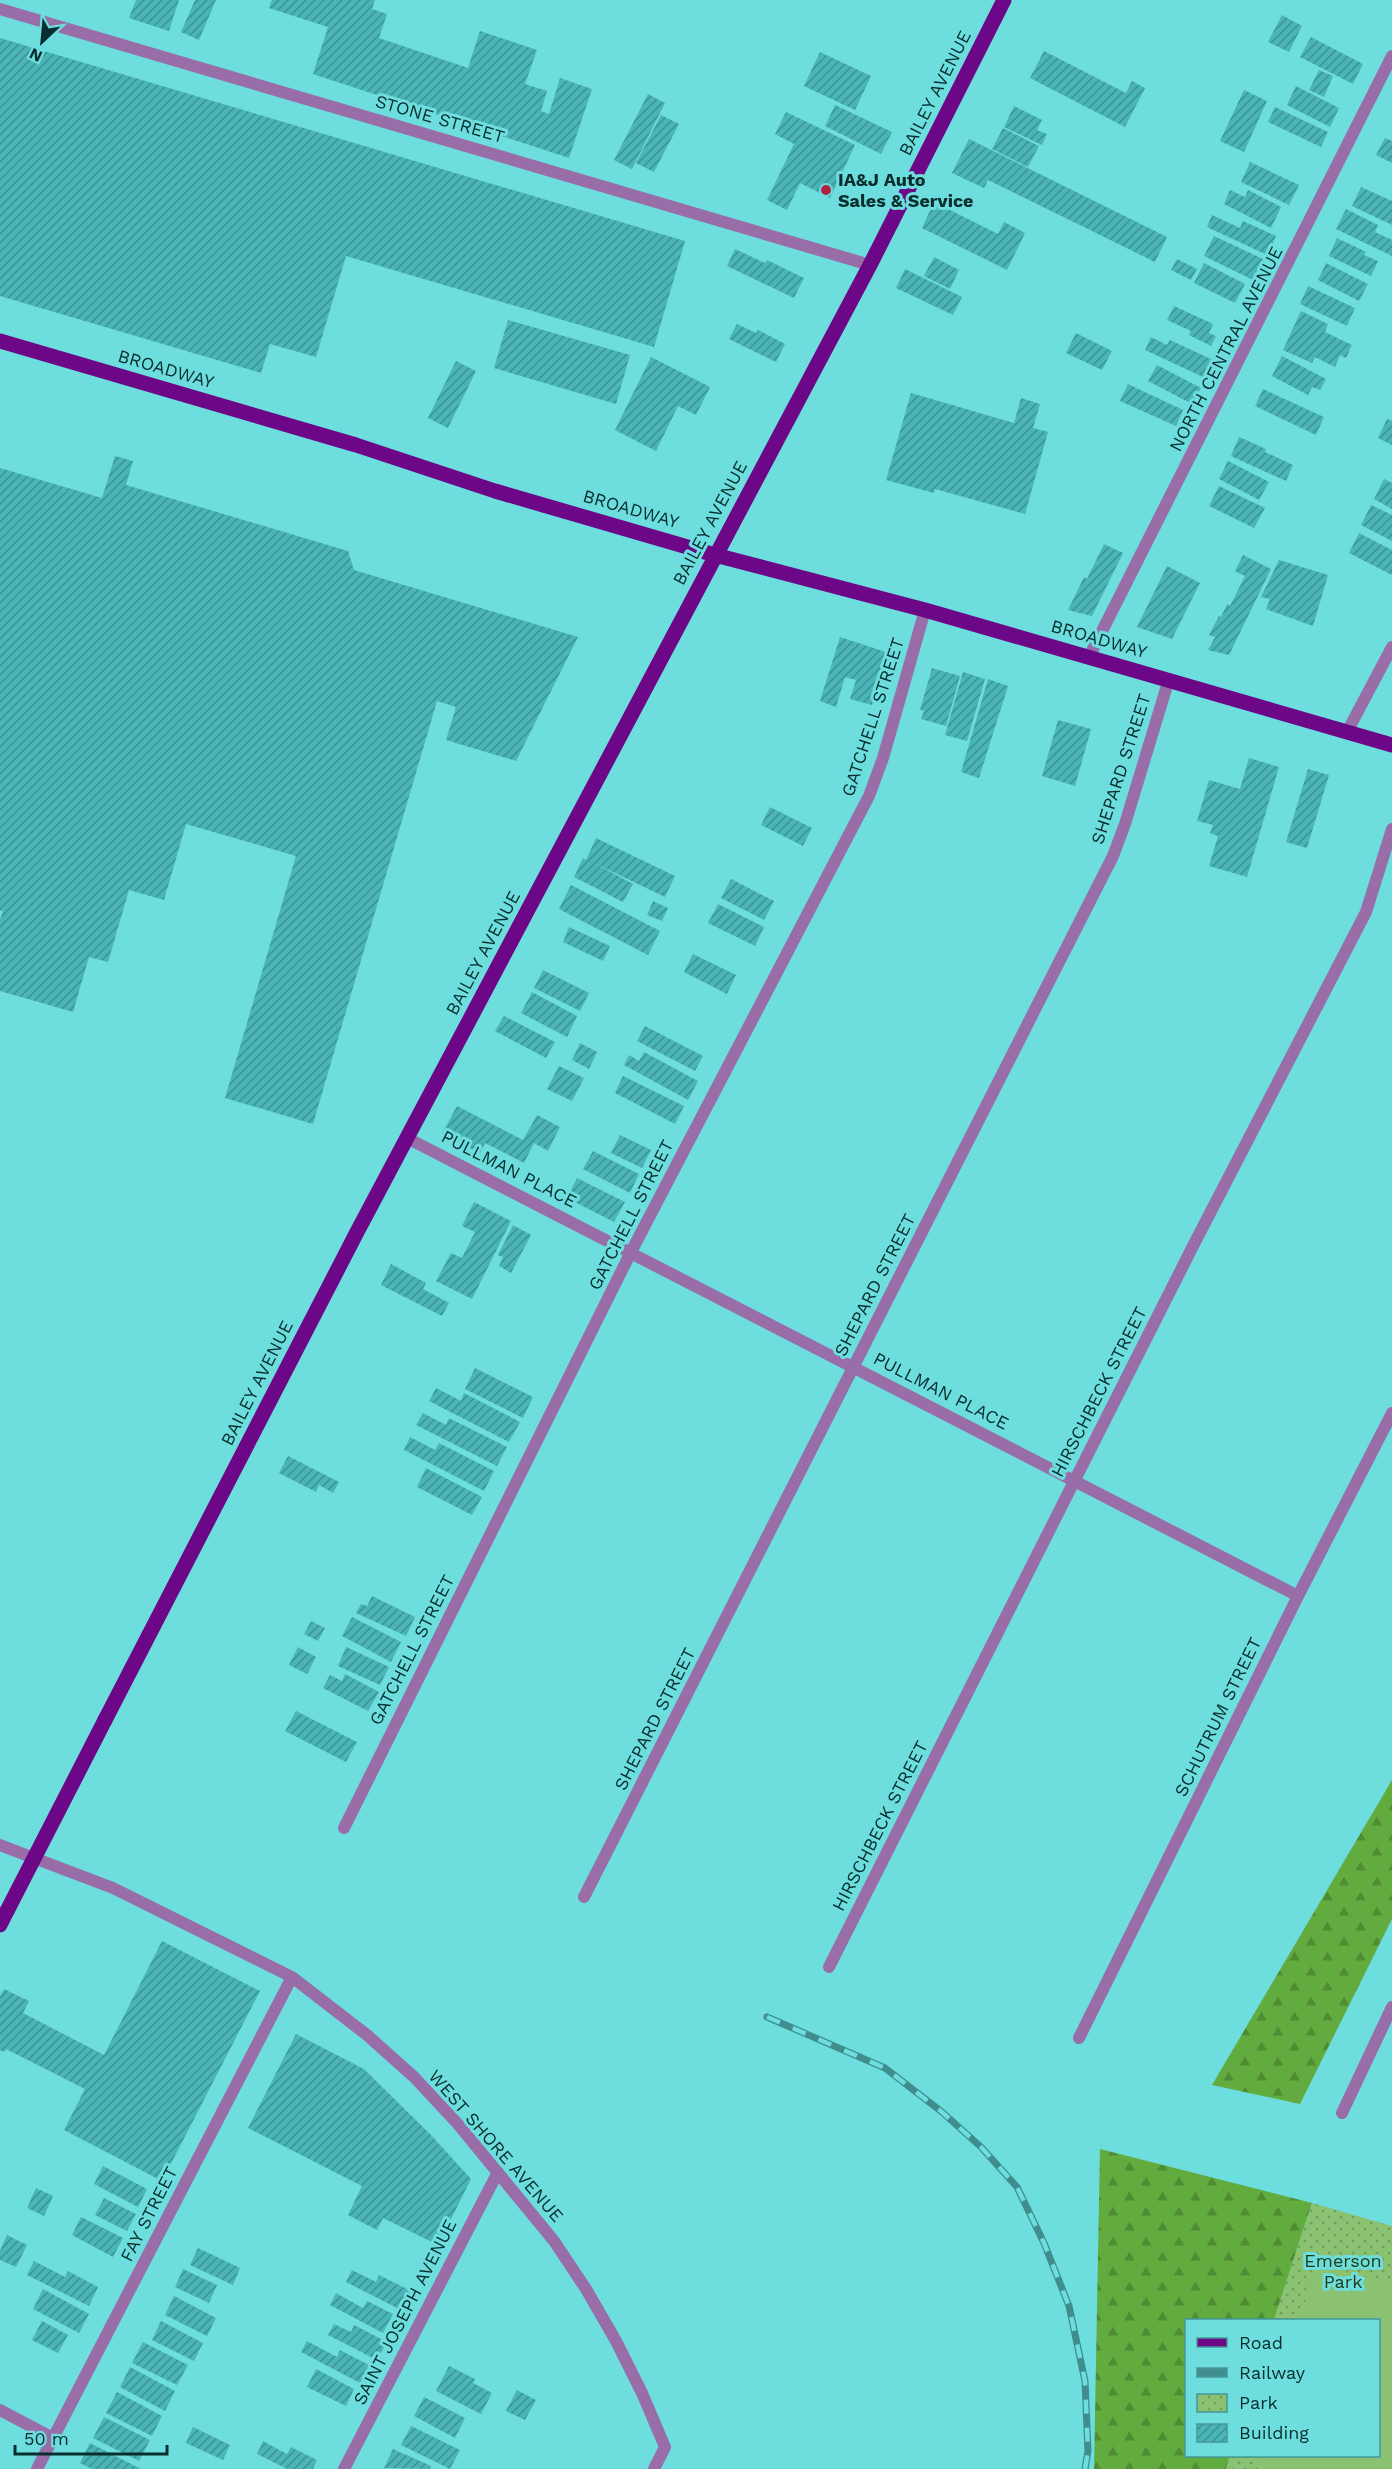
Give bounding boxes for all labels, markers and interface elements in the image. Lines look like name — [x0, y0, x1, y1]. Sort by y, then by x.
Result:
north arrow — [12, 12, 72, 72]
street label: BAILEY AVENUE — [894, 27, 975, 159]
text: N — [26, 44, 45, 66]
street label: STONE STREET — [373, 90, 507, 147]
place label: IA&J Auto Sales & Service — [838, 169, 974, 211]
marker: IA&J Auto Sales & Service — [819, 183, 833, 197]
street label: NORTH CENTRAL AVENUE — [1165, 243, 1287, 455]
street label: BROADWAY — [116, 345, 217, 392]
street label: BAILEY AVENUE — [668, 457, 751, 588]
street label: BROADWAY — [581, 485, 682, 532]
street label: BROADWAY — [1049, 615, 1150, 662]
street label: GATCHELL STREET — [837, 635, 908, 799]
street label: SHEPARD STREET — [1086, 691, 1155, 847]
street label: BAILEY AVENUE — [441, 887, 524, 1018]
street label: PULLMAN PLACE — [438, 1125, 580, 1212]
street label: GATCHELL STREET — [584, 1136, 678, 1293]
street label: SHEPARD STREET — [830, 1210, 920, 1359]
street label: HIRSCHBECK STREET — [1046, 1303, 1151, 1480]
street label: BAILEY AVENUE — [216, 1317, 297, 1449]
street label: PULLMAN PLACE — [870, 1347, 1012, 1434]
street label: GATCHELL STREET — [365, 1571, 459, 1728]
street label: SCHUTRUM STREET — [1170, 1634, 1265, 1800]
street label: SHEPARD STREET — [610, 1644, 700, 1793]
street label: HIRSCHBECK STREET — [827, 1737, 932, 1914]
street label: WEST SHORE AVENUE — [425, 2065, 568, 2226]
street label: FAY STREET — [116, 2163, 182, 2265]
street label: SAINT JOSEPH AVENUE — [349, 2215, 461, 2408]
park label: Emerson Park — [1304, 2250, 1382, 2292]
legend — [1185, 2319, 1380, 2457]
text: Road — [1239, 2332, 1283, 2353]
text: Railway — [1239, 2362, 1306, 2383]
text: Park — [1239, 2392, 1278, 2413]
scale bar — [15, 2418, 166, 2456]
text: Building — [1239, 2422, 1309, 2443]
text: 50 m — [24, 2428, 69, 2449]

